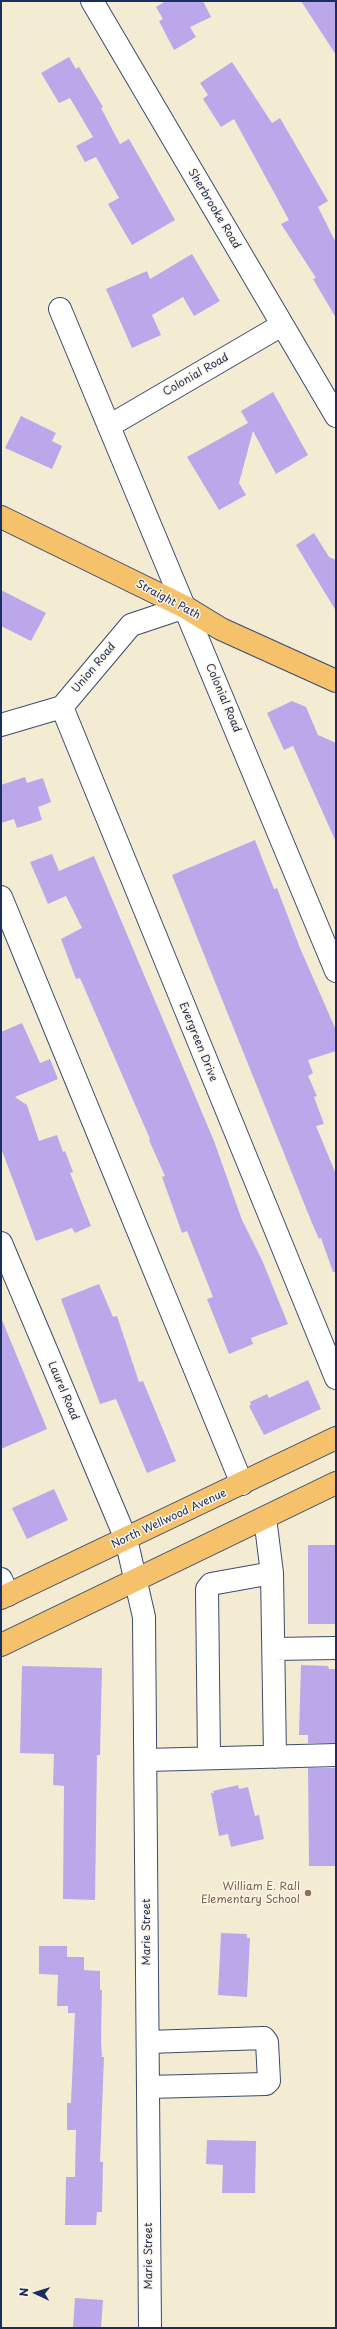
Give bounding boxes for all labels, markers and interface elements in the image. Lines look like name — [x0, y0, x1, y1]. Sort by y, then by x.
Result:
street label: Sherbrooke Road — [185, 167, 243, 251]
street label: Colonial Road — [161, 351, 231, 399]
street label: Straight Path — [134, 578, 202, 622]
street label: Union Road — [69, 640, 119, 696]
street label: Colonial Road — [203, 661, 243, 735]
street label: Evergreen Drive — [176, 1000, 220, 1084]
street label: Laurel Road — [45, 1360, 81, 1422]
street label: North Wellwood Avenue — [109, 1487, 229, 1551]
place label: William E. Rall Elementary School — [201, 1880, 300, 1906]
marker: William E. Rall Elementary School — [303, 1888, 313, 1898]
street label: Marie Street — [140, 1899, 154, 1965]
street label: Marie Street — [142, 2223, 156, 2289]
north arrow — [16, 2273, 56, 2313]
text: N — [15, 2287, 32, 2297]

